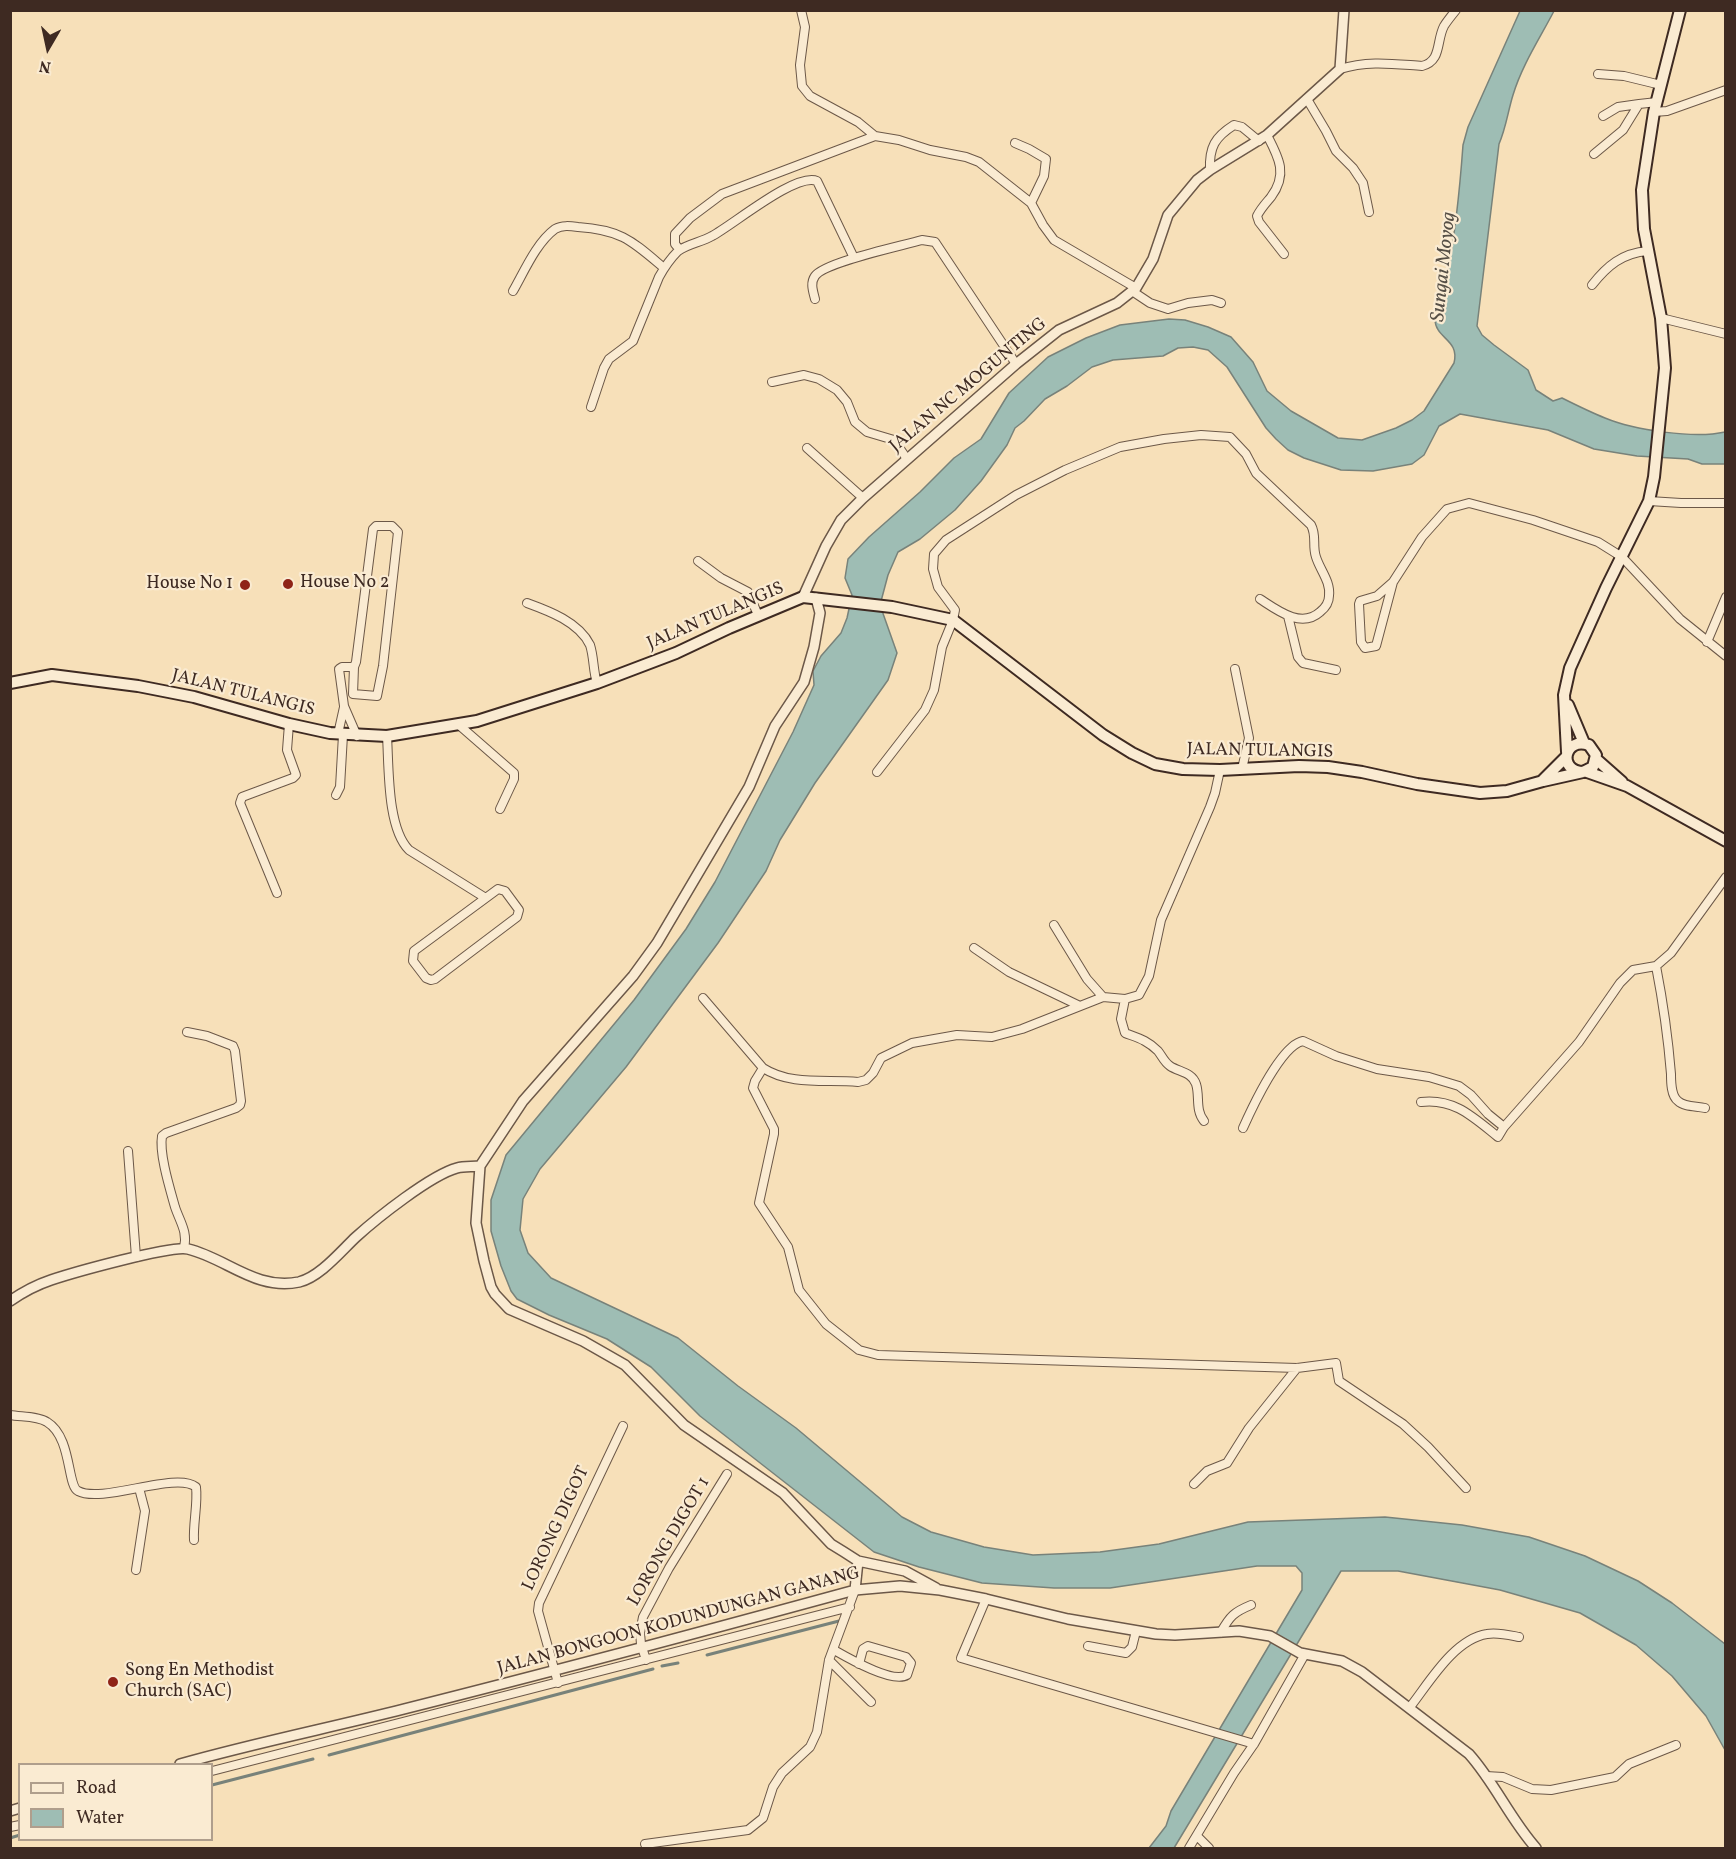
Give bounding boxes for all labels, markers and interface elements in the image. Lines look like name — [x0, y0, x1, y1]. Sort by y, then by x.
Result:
north arrow — [18, 18, 78, 78]
text: N — [38, 54, 53, 78]
water label: Sungai Moyog — [1427, 211, 1463, 323]
street label: JALAN NC MOGUNTING — [886, 314, 1052, 458]
place label: House No 2 — [300, 573, 389, 595]
place label: House No 1 — [146, 574, 233, 596]
marker: House No 2 — [281, 577, 295, 591]
marker: House No 1 — [238, 578, 252, 592]
street label: JALAN TULANGIS — [644, 578, 788, 656]
street label: JALAN TULANGIS — [169, 666, 317, 722]
street label: JALAN TULANGIS — [1187, 740, 1333, 764]
street label: LORONG DIGOT — [519, 1463, 595, 1595]
street label: LORONG DIGOT 1 — [624, 1474, 716, 1610]
street label: JALAN BONGOON KODUNDUNGAN GANANG — [495, 1563, 863, 1681]
place label: Song En Methodist Church (SAC) — [125, 1661, 274, 1704]
marker: Song En Methodist Church (SAC) — [106, 1675, 120, 1689]
legend — [18, 1763, 213, 1841]
text: Road — [76, 1776, 117, 1801]
text: Water — [76, 1806, 124, 1831]

